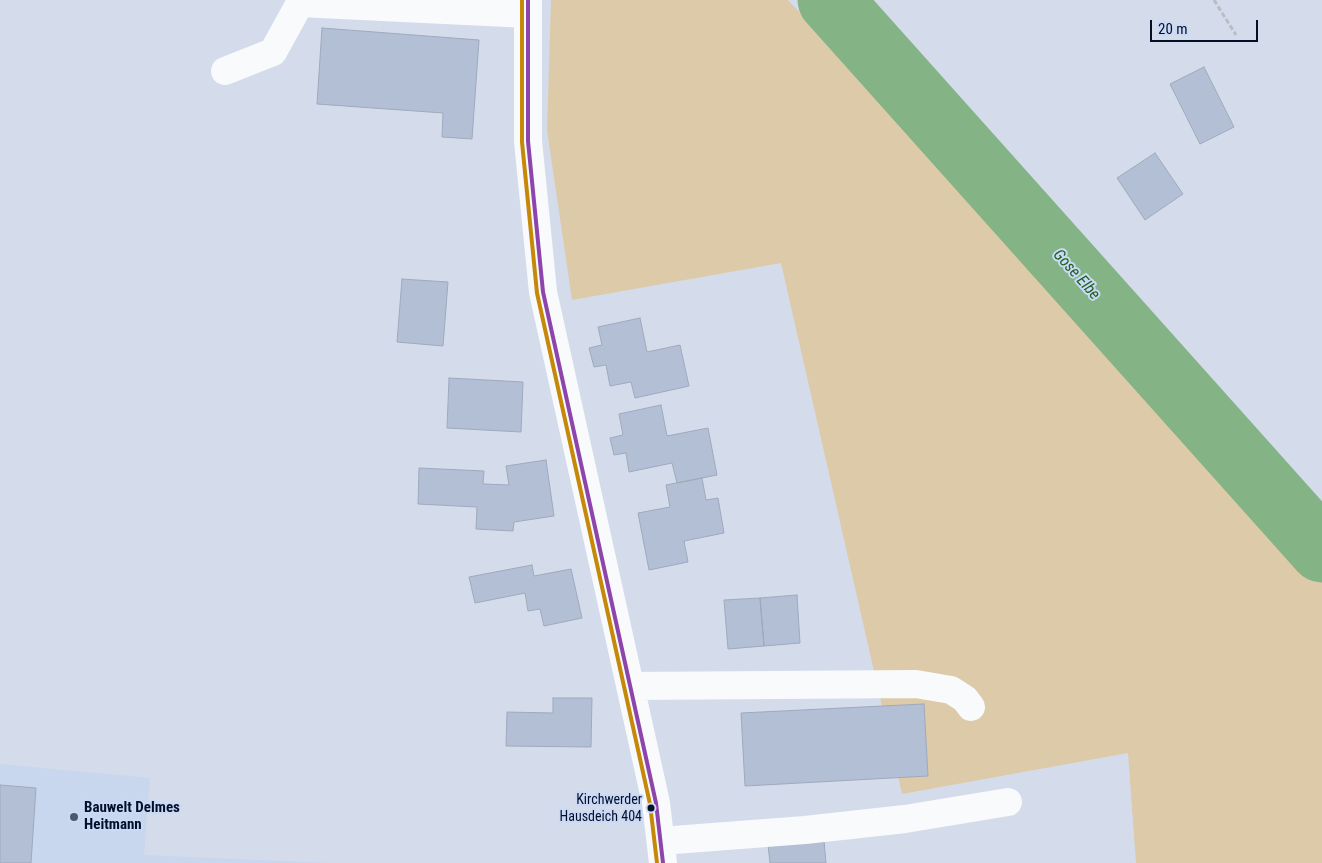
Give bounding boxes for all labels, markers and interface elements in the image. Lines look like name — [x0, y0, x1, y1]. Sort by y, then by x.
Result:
scale bar — [1152, 10, 1260, 42]
text: 20 m — [1158, 20, 1188, 38]
water label: Gose Elbe — [1048, 246, 1104, 304]
place label: Kirchwerder Hausdeich 404 — [560, 792, 642, 824]
place label: Bauwelt Delmes Heitmann — [84, 799, 180, 834]
marker: Kirchwerder Hausdeich 404 — [646, 803, 656, 813]
marker: Bauwelt Delmes Heitmann — [68, 811, 80, 823]

